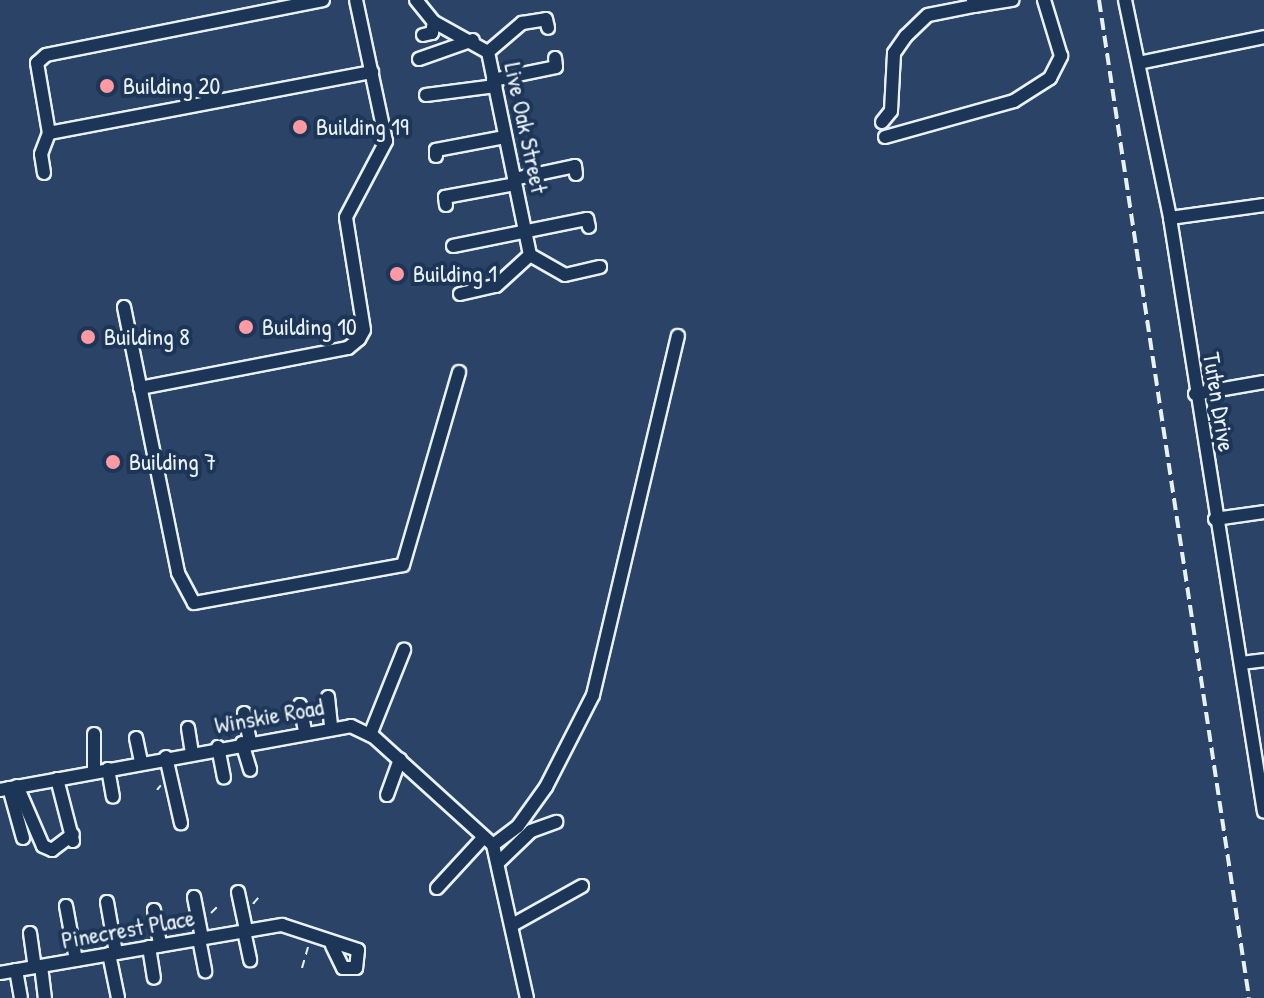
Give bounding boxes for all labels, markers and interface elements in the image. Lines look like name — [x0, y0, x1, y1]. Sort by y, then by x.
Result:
street label: Live Oak Street — [498, 60, 554, 196]
place label: Building 20 — [123, 72, 220, 100]
marker: Building 20 — [98, 77, 116, 95]
place label: Building 19 — [316, 113, 409, 141]
marker: Building 19 — [291, 118, 309, 136]
place label: Building 1 — [413, 260, 497, 288]
marker: Building 1 — [388, 265, 406, 283]
place label: Building 10 — [262, 313, 357, 341]
marker: Building 10 — [237, 318, 255, 336]
place label: Building 8 — [104, 323, 190, 351]
marker: Building 8 — [79, 328, 97, 346]
street label: Tuten Drive — [1197, 350, 1241, 454]
place label: Building 7 — [129, 448, 216, 476]
marker: Building 7 — [104, 453, 122, 471]
street label: Winskie Road — [212, 692, 326, 740]
street label: Pinecrest Place — [59, 903, 197, 955]

